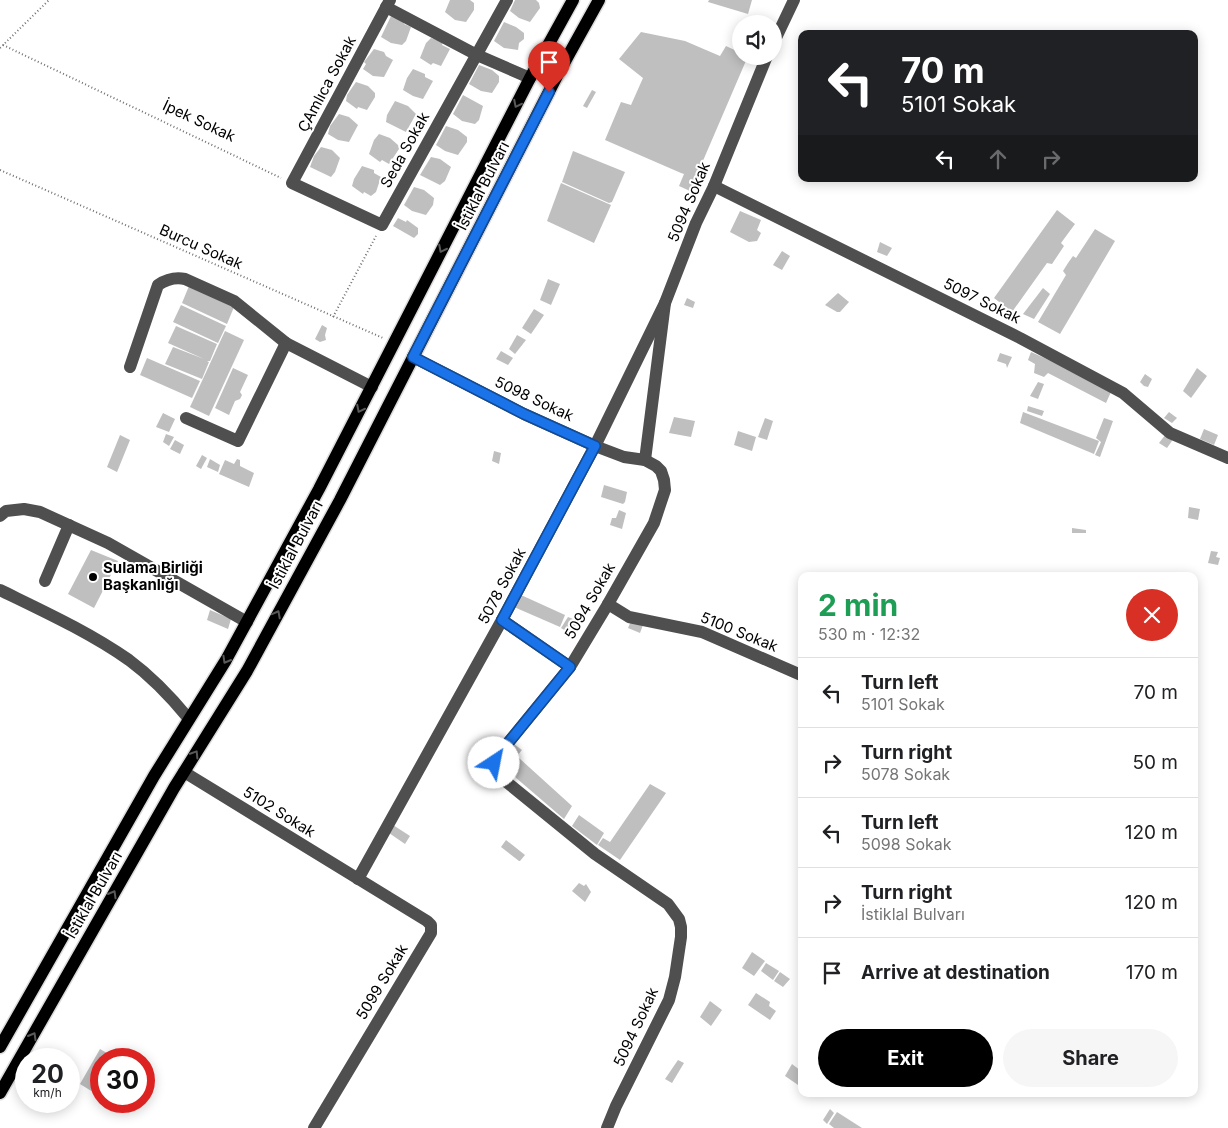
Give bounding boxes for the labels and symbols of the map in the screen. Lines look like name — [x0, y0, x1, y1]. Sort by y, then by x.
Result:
street label: ÇAmlıca Sokak — [293, 32, 360, 135]
pin — [528, 41, 570, 92]
street label: İpek Sokak — [160, 95, 239, 146]
one-way arrow — [513, 99, 523, 108]
street label: Seda Sokak — [376, 108, 434, 191]
street label: İstiklal Bulvarı — [452, 138, 513, 233]
street label: 5094 Sokak — [663, 158, 714, 245]
street label: Burcu Sokak — [157, 220, 247, 274]
one-way arrow — [438, 244, 448, 253]
street label: 5097 Sokak — [940, 274, 1025, 328]
street label: 5098 Sokak — [492, 372, 577, 425]
one-way arrow — [356, 404, 366, 413]
street label: İstiklal Bulvarı — [264, 497, 327, 592]
street label: 5078 Sokak — [474, 544, 530, 627]
place label: Sulama Birliği Başkanlığı — [103, 558, 203, 594]
street label: 5094 Sokak — [560, 558, 619, 642]
marker: Sulama Birliği Başkanlığı — [87, 571, 99, 583]
street label: 5100 Sokak — [698, 607, 781, 656]
one-way arrow — [271, 611, 281, 620]
one-way arrow — [222, 655, 232, 664]
position arrow — [467, 736, 519, 788]
one-way arrow — [188, 751, 198, 760]
street label: 5102 Sokak — [240, 782, 320, 842]
street label: İstiklal Bulvarı — [61, 848, 126, 942]
one-way arrow — [107, 891, 117, 900]
street label: 5099 Sokak — [352, 940, 412, 1023]
street label: 5094 Sokak — [609, 983, 663, 1069]
one-way arrow — [26, 1032, 36, 1041]
speed limit sign: 30 — [90, 1048, 155, 1113]

